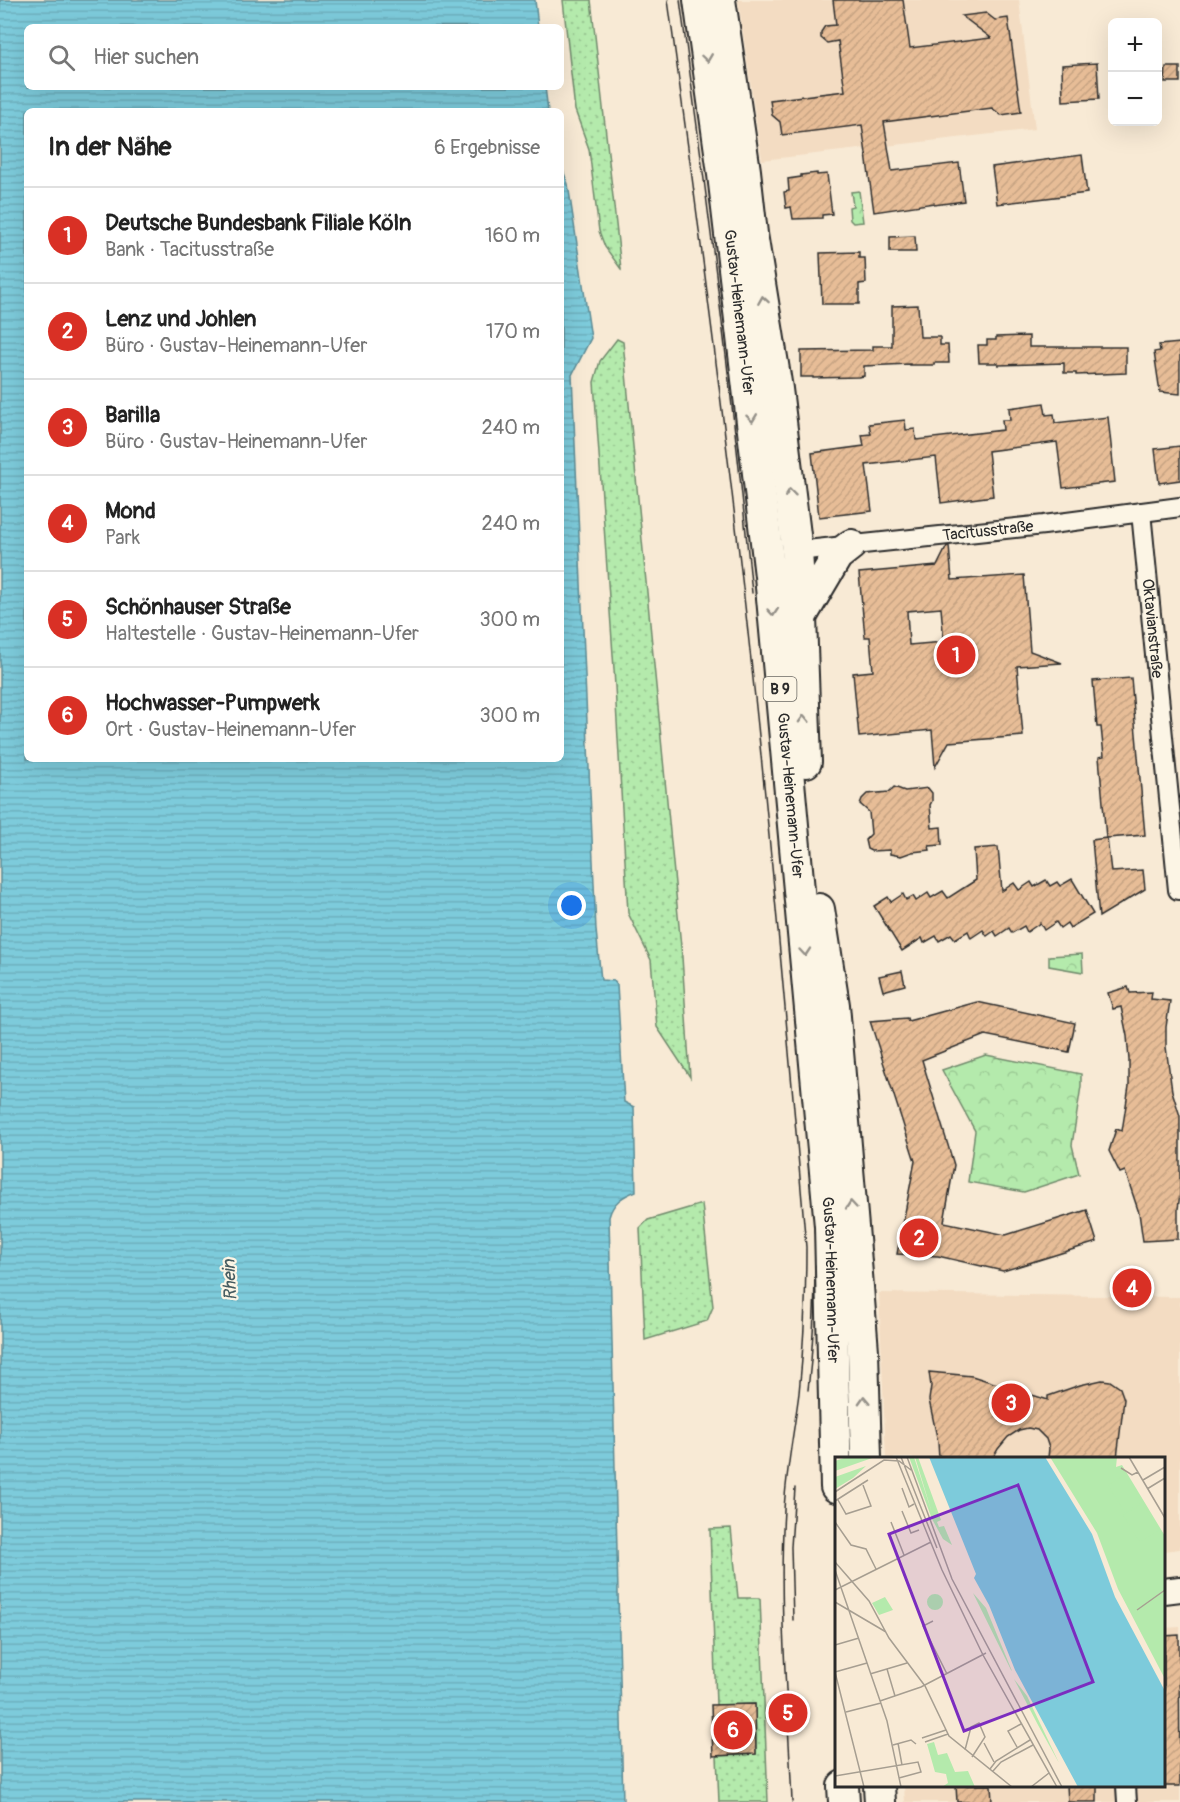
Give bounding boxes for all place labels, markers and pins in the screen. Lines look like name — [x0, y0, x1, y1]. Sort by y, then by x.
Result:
pin: 1 — [936, 632, 976, 678]
pin: 2 — [900, 1216, 938, 1260]
pin: 4 — [1112, 1266, 1152, 1310]
pin: 3 — [992, 1380, 1030, 1426]
pin: 5 — [768, 1690, 808, 1736]
pin: 6 — [714, 1708, 752, 1752]

